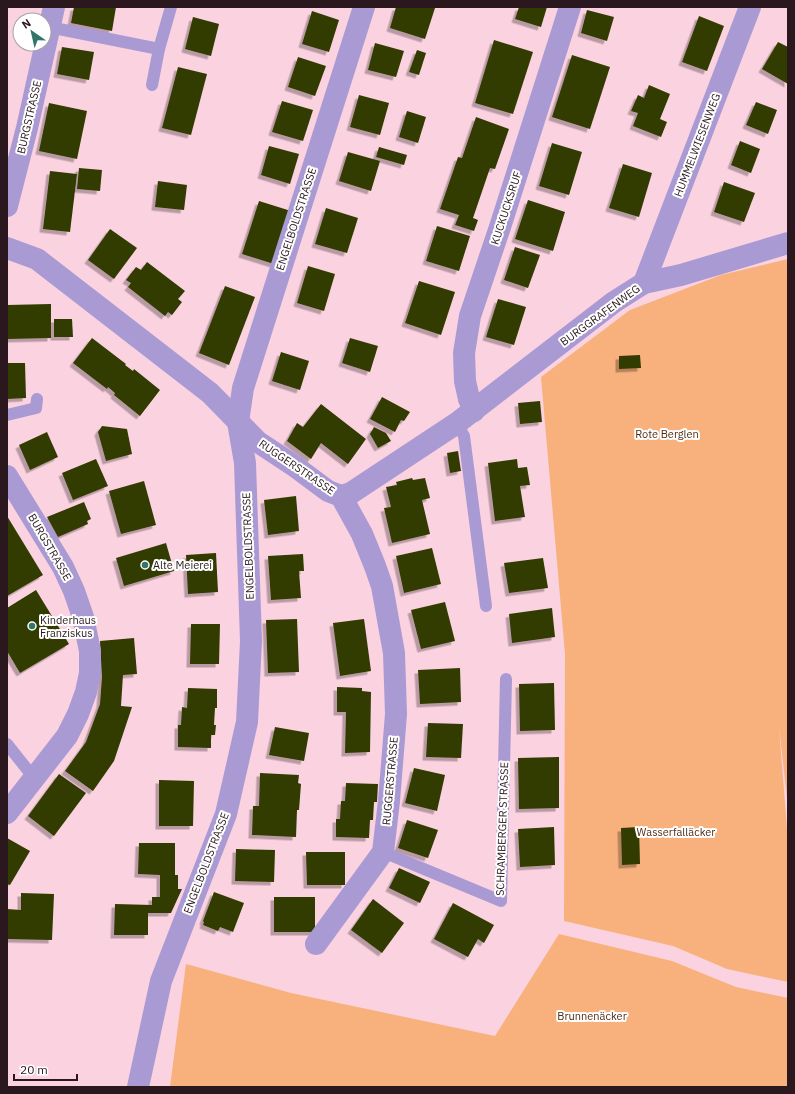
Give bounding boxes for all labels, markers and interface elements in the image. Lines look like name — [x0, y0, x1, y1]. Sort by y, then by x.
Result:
north arrow — [12, 12, 52, 52]
text: N — [19, 16, 34, 32]
street label: BURGSTRASSE — [14, 79, 44, 155]
street label: HUMMELWIESENWEG — [671, 91, 723, 199]
street label: ENGELBOLDSTRASSE — [273, 166, 319, 272]
street label: KUCKUCKSRUF — [488, 170, 524, 246]
street label: BURGGRAFENWEG — [557, 281, 643, 349]
park label: Rote Berglen — [635, 427, 699, 441]
street label: RUGGERSTRASSE — [256, 436, 338, 498]
street label: ENGELBOLDSTRASSE — [239, 492, 257, 600]
street label: BURGSTRASSE — [25, 511, 75, 583]
place label: Alte Meierei — [153, 558, 212, 572]
marker: Alte Meierei — [140, 560, 150, 570]
place label: Kinderhaus Franziskus — [40, 613, 96, 640]
marker: Kinderhaus Franziskus — [27, 621, 37, 631]
street label: RUGGERSTRASSE — [379, 736, 401, 826]
street label: SCHRAMBERGER STRASSE — [493, 762, 511, 896]
street label: ENGELBOLDSTRASSE — [180, 810, 232, 916]
park label: Wasserfalläcker — [637, 825, 715, 839]
park label: Brunnenäcker — [557, 1009, 627, 1023]
scale bar — [14, 1056, 77, 1082]
text: 20 m — [20, 1062, 48, 1077]

